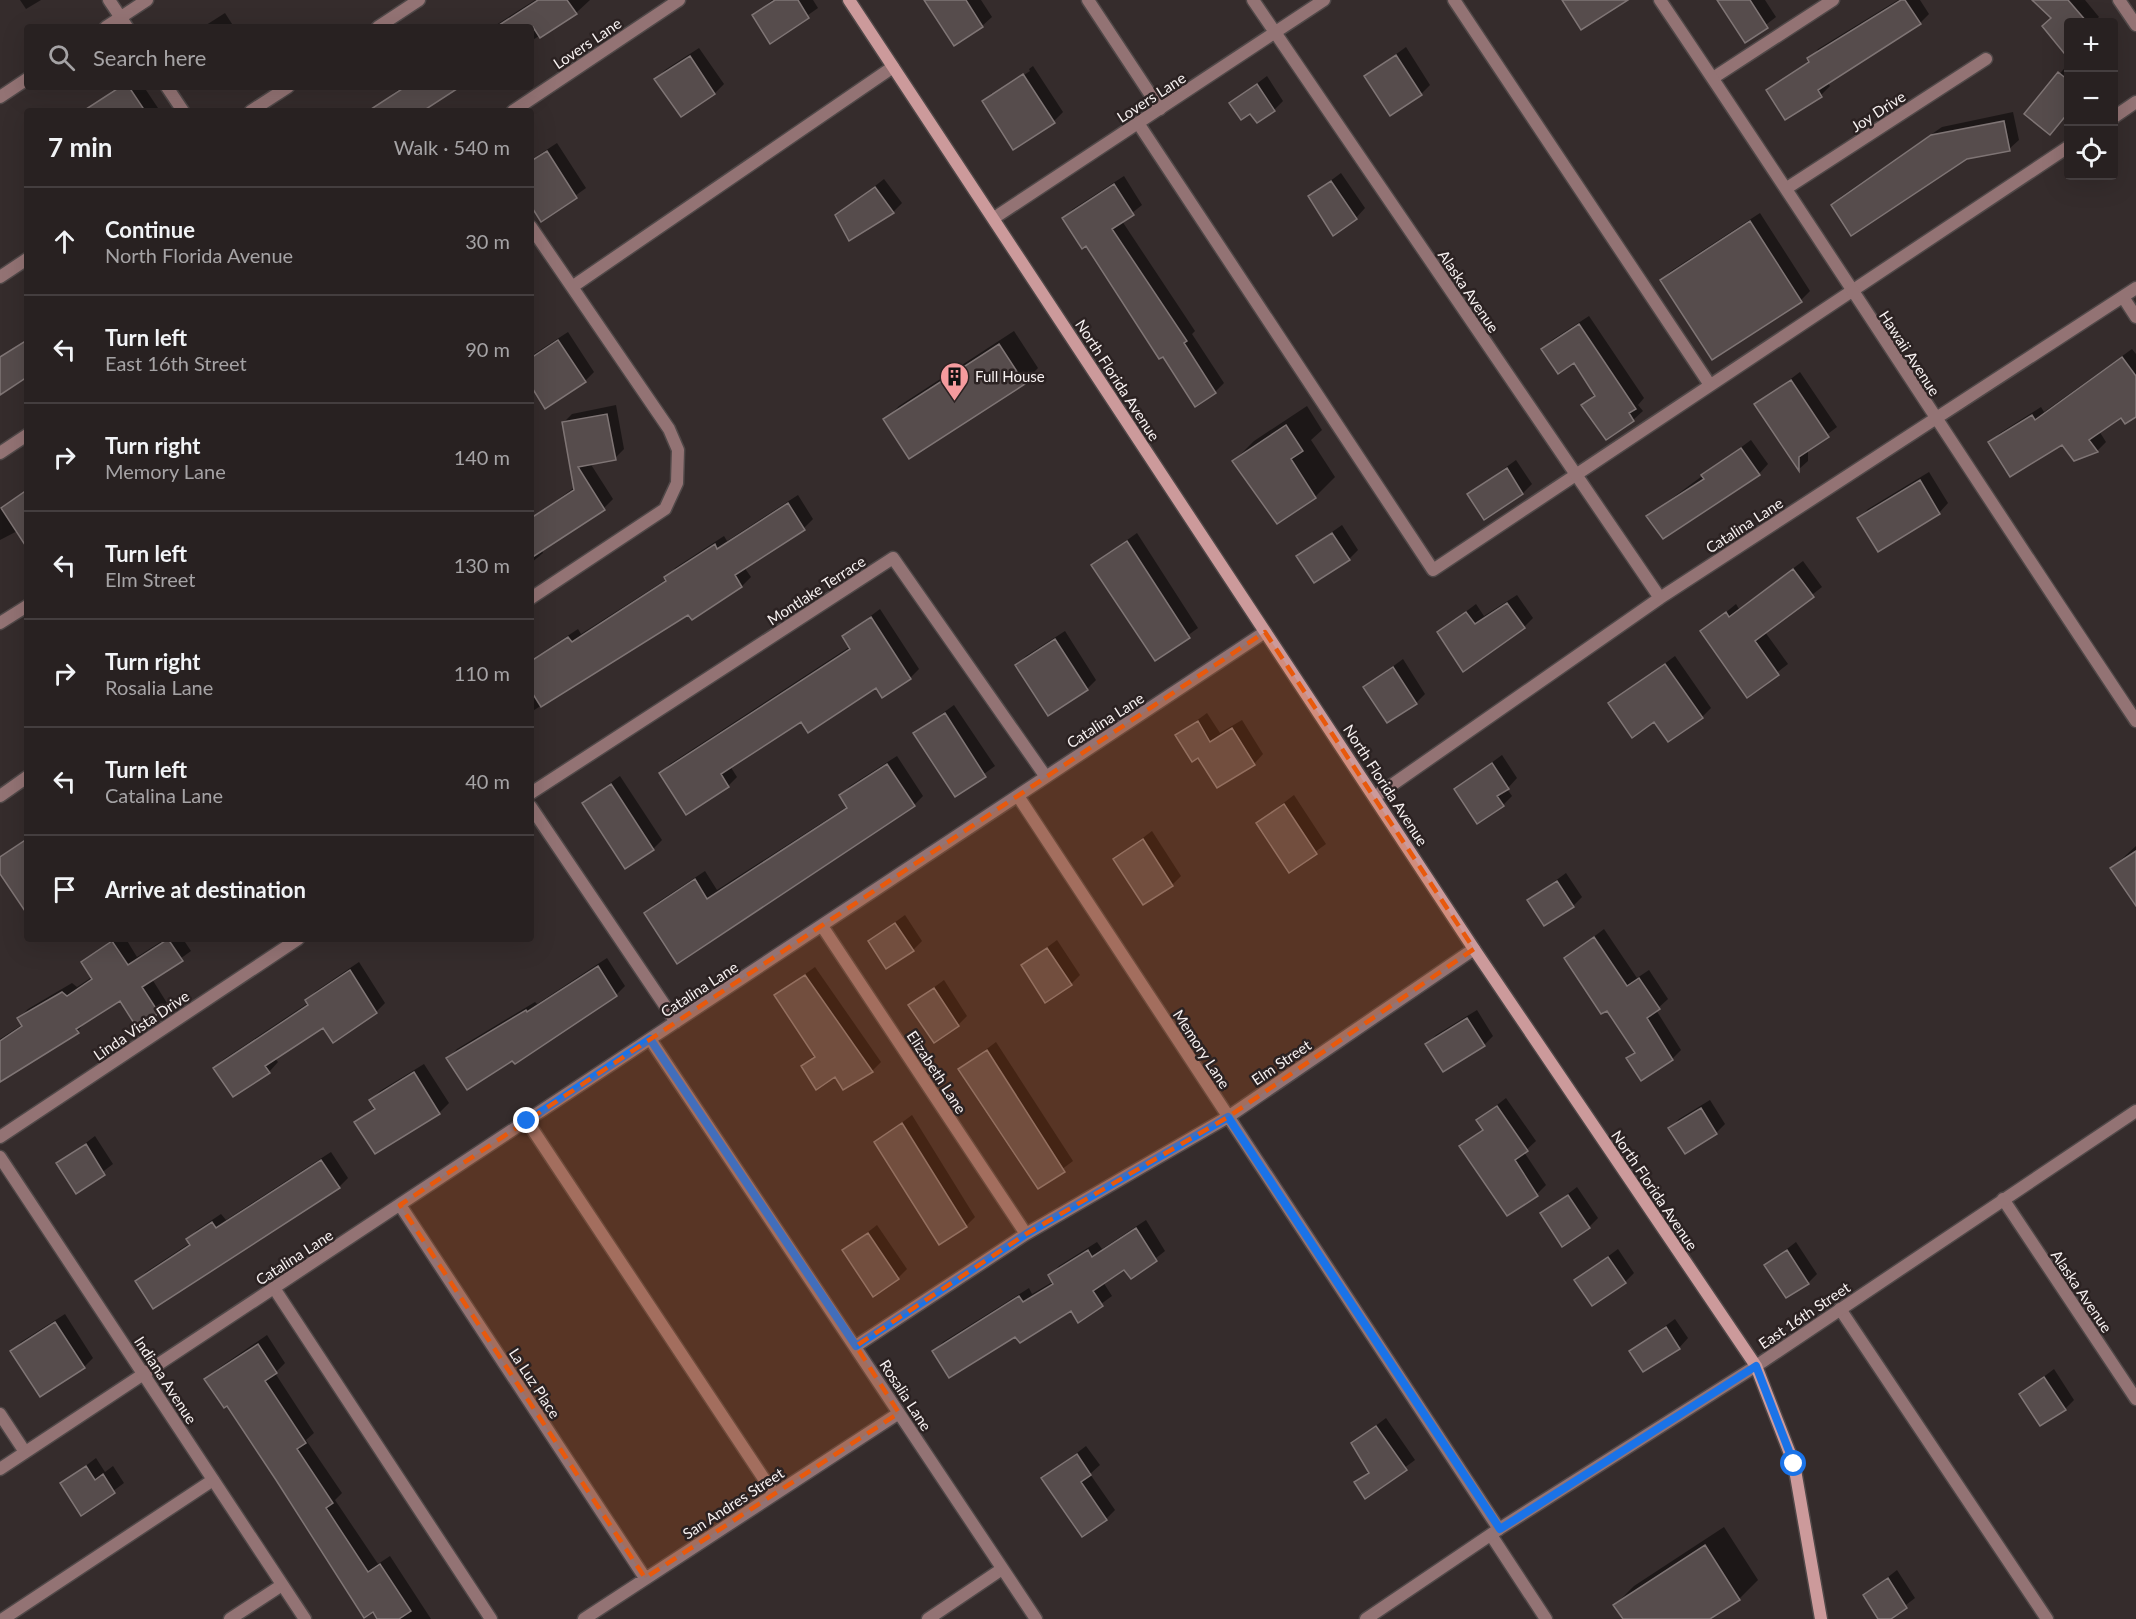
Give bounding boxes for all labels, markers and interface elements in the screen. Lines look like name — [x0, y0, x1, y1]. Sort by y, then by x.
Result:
street label: Lovers Lane — [550, 14, 624, 72]
map controls — [2064, 18, 2118, 180]
button: + — [2064, 18, 2118, 72]
search box — [24, 24, 534, 90]
icon: search — [45, 41, 78, 74]
text: Search here — [93, 44, 206, 71]
street label: Lovers Lane — [1113, 68, 1189, 126]
button: − — [2064, 72, 2118, 126]
street label: Joy Drive — [1847, 87, 1909, 135]
button: locate — [2064, 126, 2118, 180]
text: 7 min — [48, 131, 112, 163]
text: Walk · 540 m — [394, 135, 510, 159]
text: Continue — [105, 216, 195, 243]
icon: ahead — [48, 225, 81, 258]
text: 30 m — [465, 229, 510, 253]
text: North Florida Avenue — [105, 243, 293, 267]
street label: Alaska Avenue — [1435, 246, 1503, 336]
street label: Hawaii Avenue — [1876, 307, 1944, 399]
street label: North Florida Avenue — [1072, 316, 1164, 444]
text: Turn left — [105, 324, 187, 351]
icon: left — [48, 333, 81, 366]
text: 90 m — [465, 337, 510, 361]
text: East 16th Street — [105, 351, 247, 375]
building icon: Full House — [938, 360, 970, 402]
place label: Full House — [975, 367, 1045, 385]
text: Turn right — [105, 432, 200, 459]
icon: right — [48, 441, 81, 474]
text: 140 m — [454, 445, 510, 469]
text: Memory Lane — [105, 459, 226, 483]
street label: Catalina Lane — [1702, 493, 1786, 557]
text: Turn left — [105, 540, 187, 567]
icon: left — [48, 549, 81, 582]
street label: Montlake Terrace — [764, 552, 869, 628]
text: 130 m — [454, 553, 510, 577]
text: Elm Street — [105, 567, 195, 591]
text: Turn right — [105, 648, 200, 675]
icon: right — [48, 657, 81, 690]
text: 110 m — [454, 661, 510, 685]
text: Rosalia Lane — [105, 675, 213, 699]
street label: Catalina Lane — [1063, 688, 1147, 752]
street label: North Florida Avenue — [1340, 721, 1432, 849]
text: Turn left — [105, 756, 187, 783]
icon: left — [48, 765, 81, 798]
text: 40 m — [465, 769, 510, 793]
text: Catalina Lane — [105, 783, 223, 807]
icon: arrive — [48, 873, 81, 906]
text: Arrive at destination — [105, 876, 306, 903]
street label: Catalina Lane — [657, 957, 741, 1021]
street label: Linda Vista Drive — [90, 986, 192, 1064]
street label: Memory Lane — [1170, 1006, 1234, 1092]
street label: Elizabeth Lane — [904, 1027, 971, 1117]
street label: Elm Street — [1248, 1035, 1315, 1088]
route end — [513, 1107, 539, 1133]
street label: North Florida Avenue — [1608, 1126, 1702, 1254]
street label: Catalina Lane — [252, 1225, 336, 1289]
street label: Alaska Avenue — [2048, 1246, 2116, 1336]
street label: East 16th Street — [1755, 1277, 1854, 1352]
street label: Indiana Avenue — [131, 1333, 201, 1427]
street label: La Luz Place — [506, 1344, 564, 1422]
street label: Rosalia Lane — [876, 1356, 936, 1434]
route start — [1780, 1450, 1806, 1476]
street label: San Andres Street — [679, 1463, 787, 1542]

